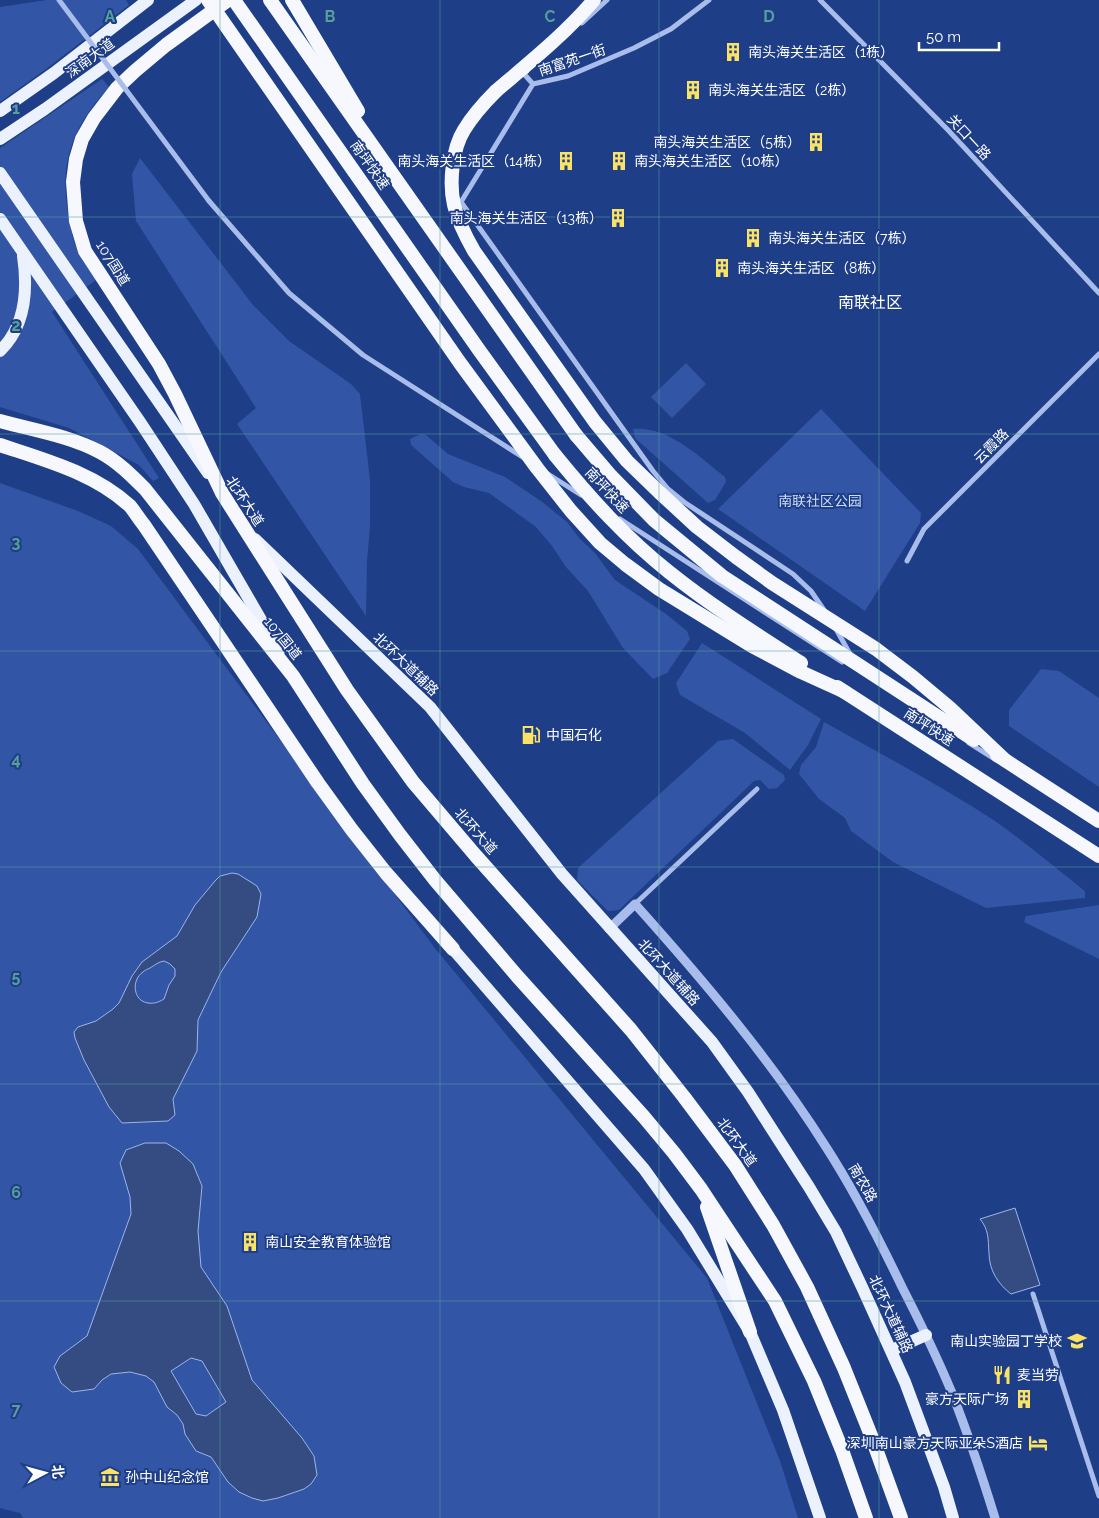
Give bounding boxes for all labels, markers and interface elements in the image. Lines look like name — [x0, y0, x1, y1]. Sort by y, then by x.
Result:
text: A — [105, 7, 116, 26]
text: B — [325, 7, 336, 26]
text: C — [545, 7, 556, 26]
text: D — [763, 7, 775, 26]
scale bar — [919, 20, 999, 52]
text: 50 m — [926, 28, 961, 46]
street label: 深南大道 — [63, 35, 117, 81]
street label: 南富苑一街 — [536, 41, 608, 79]
building icon: 南头海关生活区（1栋） — [722, 41, 744, 63]
place label: 南头海关生活区（1栋） — [748, 44, 894, 60]
building icon: 南头海关生活区（2栋） — [682, 79, 704, 101]
place label: 南头海关生活区（2栋） — [708, 82, 855, 98]
text: 1 — [12, 99, 20, 118]
street label: 关口一路 — [944, 111, 994, 163]
building icon: 南头海关生活区（5栋） — [805, 131, 827, 153]
place label: 南头海关生活区（5栋） — [653, 134, 801, 150]
street label: 南坪快速 — [347, 137, 393, 193]
building icon: 南头海关生活区（14栋） — [555, 150, 577, 172]
building icon: 南头海关生活区（10栋） — [608, 150, 630, 172]
place label: 南头海关生活区（14栋） — [397, 153, 551, 169]
place label: 南头海关生活区（10栋） — [634, 153, 789, 169]
building icon: 南头海关生活区（13栋） — [607, 207, 629, 229]
place label: 南头海关生活区（13栋） — [450, 210, 603, 226]
building icon: 南头海关生活区（7栋） — [742, 227, 764, 249]
place label: 南头海关生活区（7栋） — [768, 230, 916, 246]
street label: 107国道 — [93, 238, 133, 288]
building icon: 南头海关生活区（8栋） — [711, 257, 733, 279]
place label: 南头海关生活区（8栋） — [737, 260, 885, 276]
district label: 南联社区 — [838, 293, 902, 312]
text: 2 — [11, 316, 21, 335]
street label: 云霞路 — [970, 425, 1012, 467]
street label: 南坪快速 — [582, 464, 632, 516]
street label: 北环大道 — [223, 473, 267, 529]
park label: 南联社区公园 — [778, 493, 862, 509]
text: 3 — [12, 533, 21, 552]
street label: 107国道 — [261, 614, 305, 662]
street label: 北环大道辅路 — [370, 629, 442, 699]
street label: 南坪快速 — [901, 705, 957, 749]
fuel station icon: 中国石化 — [520, 724, 542, 746]
place label: 中国石化 — [546, 727, 602, 743]
text: 4 — [11, 750, 21, 769]
street label: 北环大道 — [452, 805, 500, 857]
street label: 北环大道辅路 — [635, 935, 703, 1009]
text: 5 — [12, 967, 21, 986]
street label: 北环大道 — [714, 1115, 760, 1169]
street label: 南农路 — [846, 1161, 880, 1205]
text: 6 — [11, 1183, 21, 1202]
building icon: 南山安全教育体验馆 — [239, 1231, 261, 1253]
place label: 南山安全教育体验馆 — [265, 1234, 391, 1250]
street label: 北环大道辅路 — [866, 1273, 916, 1355]
school or university icon: 南山实验园丁学校 — [1066, 1330, 1088, 1352]
place label: 南山实验园丁学校 — [950, 1333, 1062, 1349]
restaurant icon: 麦当劳 — [991, 1364, 1013, 1386]
place label: 麦当劳 — [1017, 1367, 1059, 1383]
building icon: 豪方天际广场 — [1013, 1388, 1035, 1410]
place label: 豪方天际广场 — [925, 1391, 1009, 1407]
text: 7 — [12, 1400, 21, 1419]
hotel icon: 深圳南山豪方天际亚朵S酒店 — [1027, 1432, 1049, 1454]
place label: 深圳南山豪方天际亚朵S酒店 — [847, 1435, 1023, 1451]
north arrow — [20, 1448, 70, 1498]
text: 北 — [49, 1464, 67, 1479]
museum icon: 孙中山纪念馆 — [99, 1466, 121, 1488]
place label: 孙中山纪念馆 — [125, 1469, 209, 1485]

